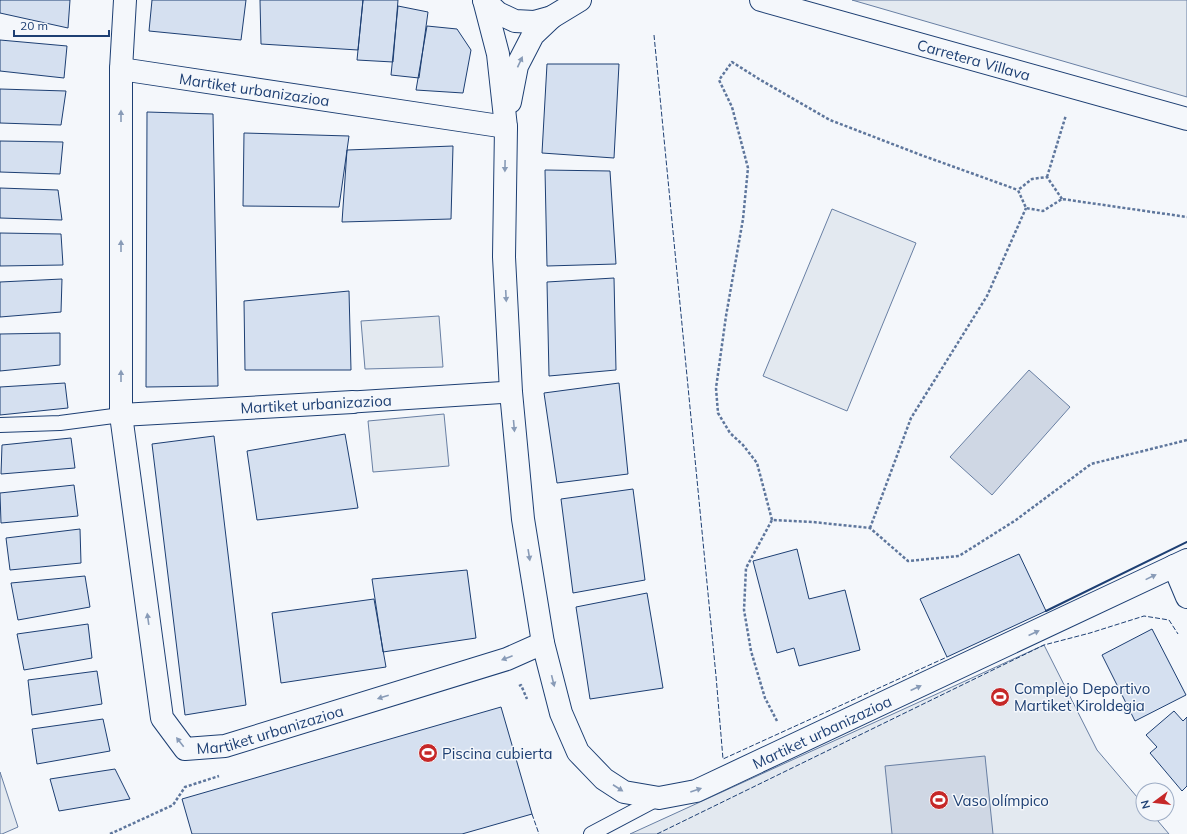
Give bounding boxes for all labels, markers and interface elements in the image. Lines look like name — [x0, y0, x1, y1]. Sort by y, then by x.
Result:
scale bar — [14, 12, 109, 38]
text: 20 m — [20, 18, 48, 33]
street label: Carretera Villava — [915, 35, 1033, 84]
one-way arrow — [517, 56, 523, 67]
street label: Martiket urbanizazioa — [178, 68, 331, 110]
one-way arrow — [118, 109, 124, 122]
one-way arrow — [502, 160, 508, 173]
one-way arrow — [118, 239, 124, 252]
one-way arrow — [503, 290, 509, 303]
one-way arrow — [118, 369, 124, 382]
street label: Martiket urbanizazioa — [240, 391, 392, 417]
one-way arrow — [511, 420, 517, 432]
one-way arrow — [526, 549, 532, 561]
one-way arrow — [1145, 574, 1157, 580]
one-way arrow — [145, 613, 152, 625]
one-way arrow — [1028, 630, 1039, 636]
one-way arrow — [501, 656, 513, 662]
one-way arrow — [550, 675, 556, 687]
place label: Complejo Deportivo Martiket Kiroldegia — [1014, 679, 1150, 715]
one-way arrow — [910, 685, 922, 691]
sports icon: Complejo Deportivo Martiket Kiroldegia — [989, 686, 1011, 708]
street label: Martiket urbanizazioa — [749, 691, 895, 773]
one-way arrow — [377, 694, 389, 700]
street label: Martiket urbanizazioa — [196, 701, 346, 758]
one-way arrow — [176, 736, 184, 747]
sports icon: Piscina cubierta — [417, 742, 439, 764]
place label: Piscina cubierta — [442, 744, 552, 763]
north arrow — [1135, 782, 1175, 822]
one-way arrow — [613, 784, 623, 792]
one-way arrow — [691, 786, 703, 792]
sports icon: Vaso olímpico — [928, 789, 950, 811]
place label: Vaso olímpico — [953, 791, 1049, 810]
text: N — [1138, 799, 1153, 810]

